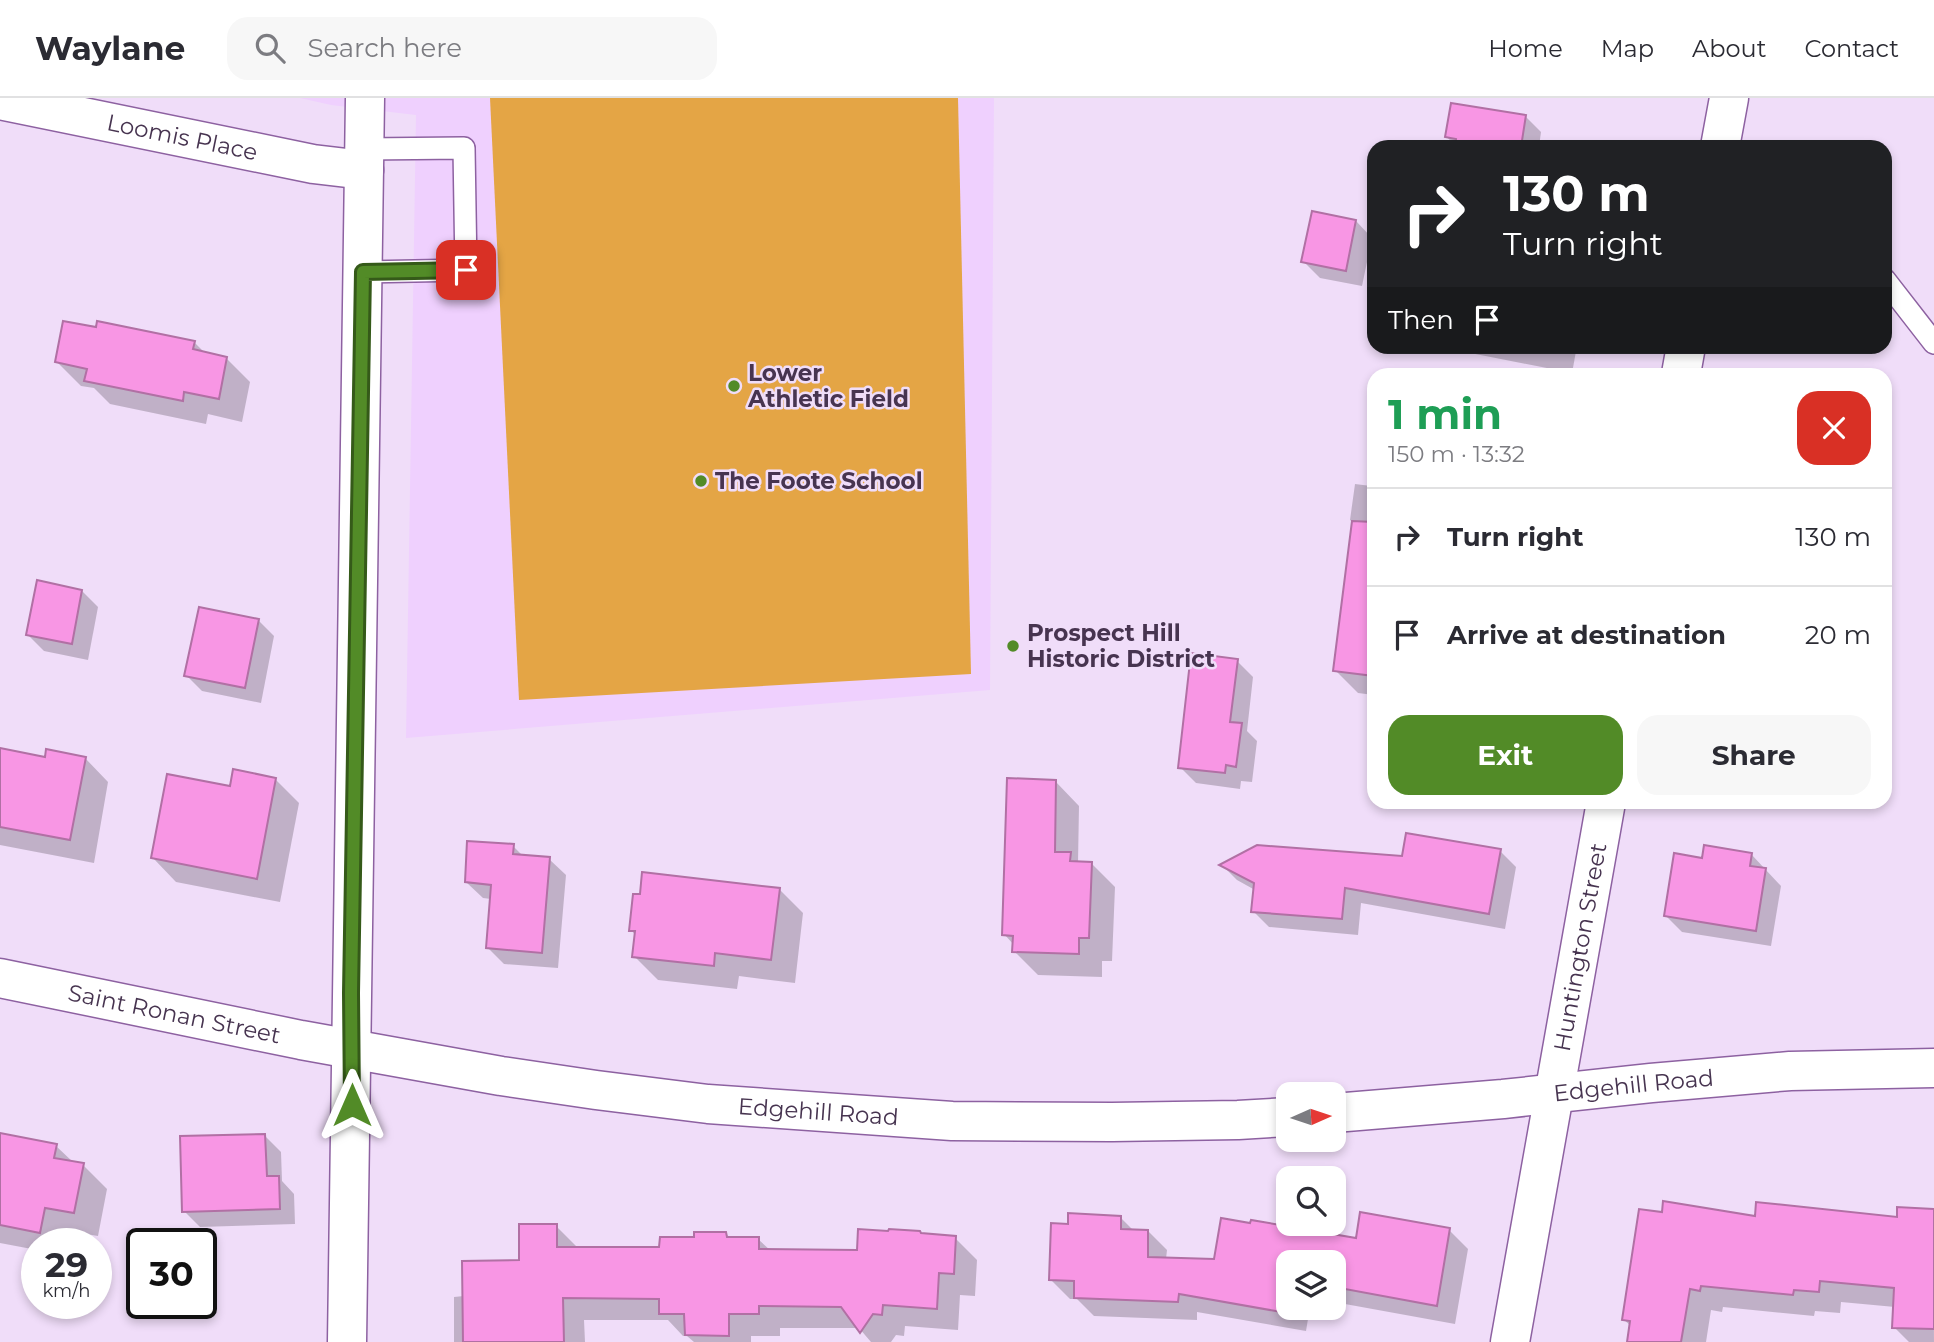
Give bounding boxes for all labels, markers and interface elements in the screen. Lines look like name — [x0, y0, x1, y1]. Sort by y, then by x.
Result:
search box — [227, 17, 717, 80]
text: Waylane — [35, 28, 185, 68]
icon: search — [251, 29, 289, 67]
text: Search here — [307, 32, 462, 64]
text: Home — [1488, 34, 1563, 63]
text: Map — [1601, 34, 1654, 63]
text: About — [1692, 34, 1766, 63]
text: Contact — [1804, 34, 1899, 63]
street label: Loomis Place — [104, 108, 260, 166]
text: 130 m — [1503, 164, 1650, 223]
icon: right — [1388, 168, 1479, 259]
text: Turn right — [1503, 224, 1663, 263]
pin — [436, 240, 496, 300]
icon: arrive — [447, 251, 485, 289]
icon: arrive — [1468, 301, 1506, 339]
text: Then — [1388, 304, 1454, 336]
place label: Lower Athletic Field — [747, 359, 909, 413]
marker: Lower Athletic Field — [726, 378, 742, 394]
text: 1 min — [1388, 388, 1502, 440]
button: close — [1797, 391, 1871, 465]
text: 150 m · 13:32 — [1388, 440, 1525, 468]
place label: The Foote School — [715, 467, 923, 495]
marker: The Foote School — [693, 473, 709, 489]
icon: right — [1388, 518, 1426, 556]
text: Turn right — [1447, 521, 1583, 553]
text: 130 m — [1795, 521, 1871, 553]
icon: arrive — [1388, 616, 1426, 654]
place label: Prospect Hill Historic District — [1027, 619, 1215, 673]
text: Arrive at destination — [1447, 619, 1726, 651]
text: 20 m — [1805, 619, 1871, 651]
marker: Prospect Hill Historic District — [1005, 638, 1021, 654]
button: Exit — [1388, 715, 1623, 795]
button: Share — [1637, 715, 1871, 795]
street label: Huntington Street — [1548, 841, 1612, 1054]
street label: Saint Ronan Street — [66, 978, 283, 1049]
street label: Edgehill Road — [1552, 1064, 1715, 1107]
position arrow — [315, 1068, 389, 1142]
north arrow — [1276, 1082, 1346, 1152]
map controls — [1276, 1082, 1346, 1320]
street label: Edgehill Road — [737, 1092, 899, 1131]
button: search — [1276, 1166, 1346, 1236]
speed limit sign: 30 — [126, 1228, 217, 1319]
text: 29 — [45, 1243, 88, 1286]
button: layers — [1276, 1250, 1346, 1320]
text: km/h — [42, 1280, 91, 1302]

